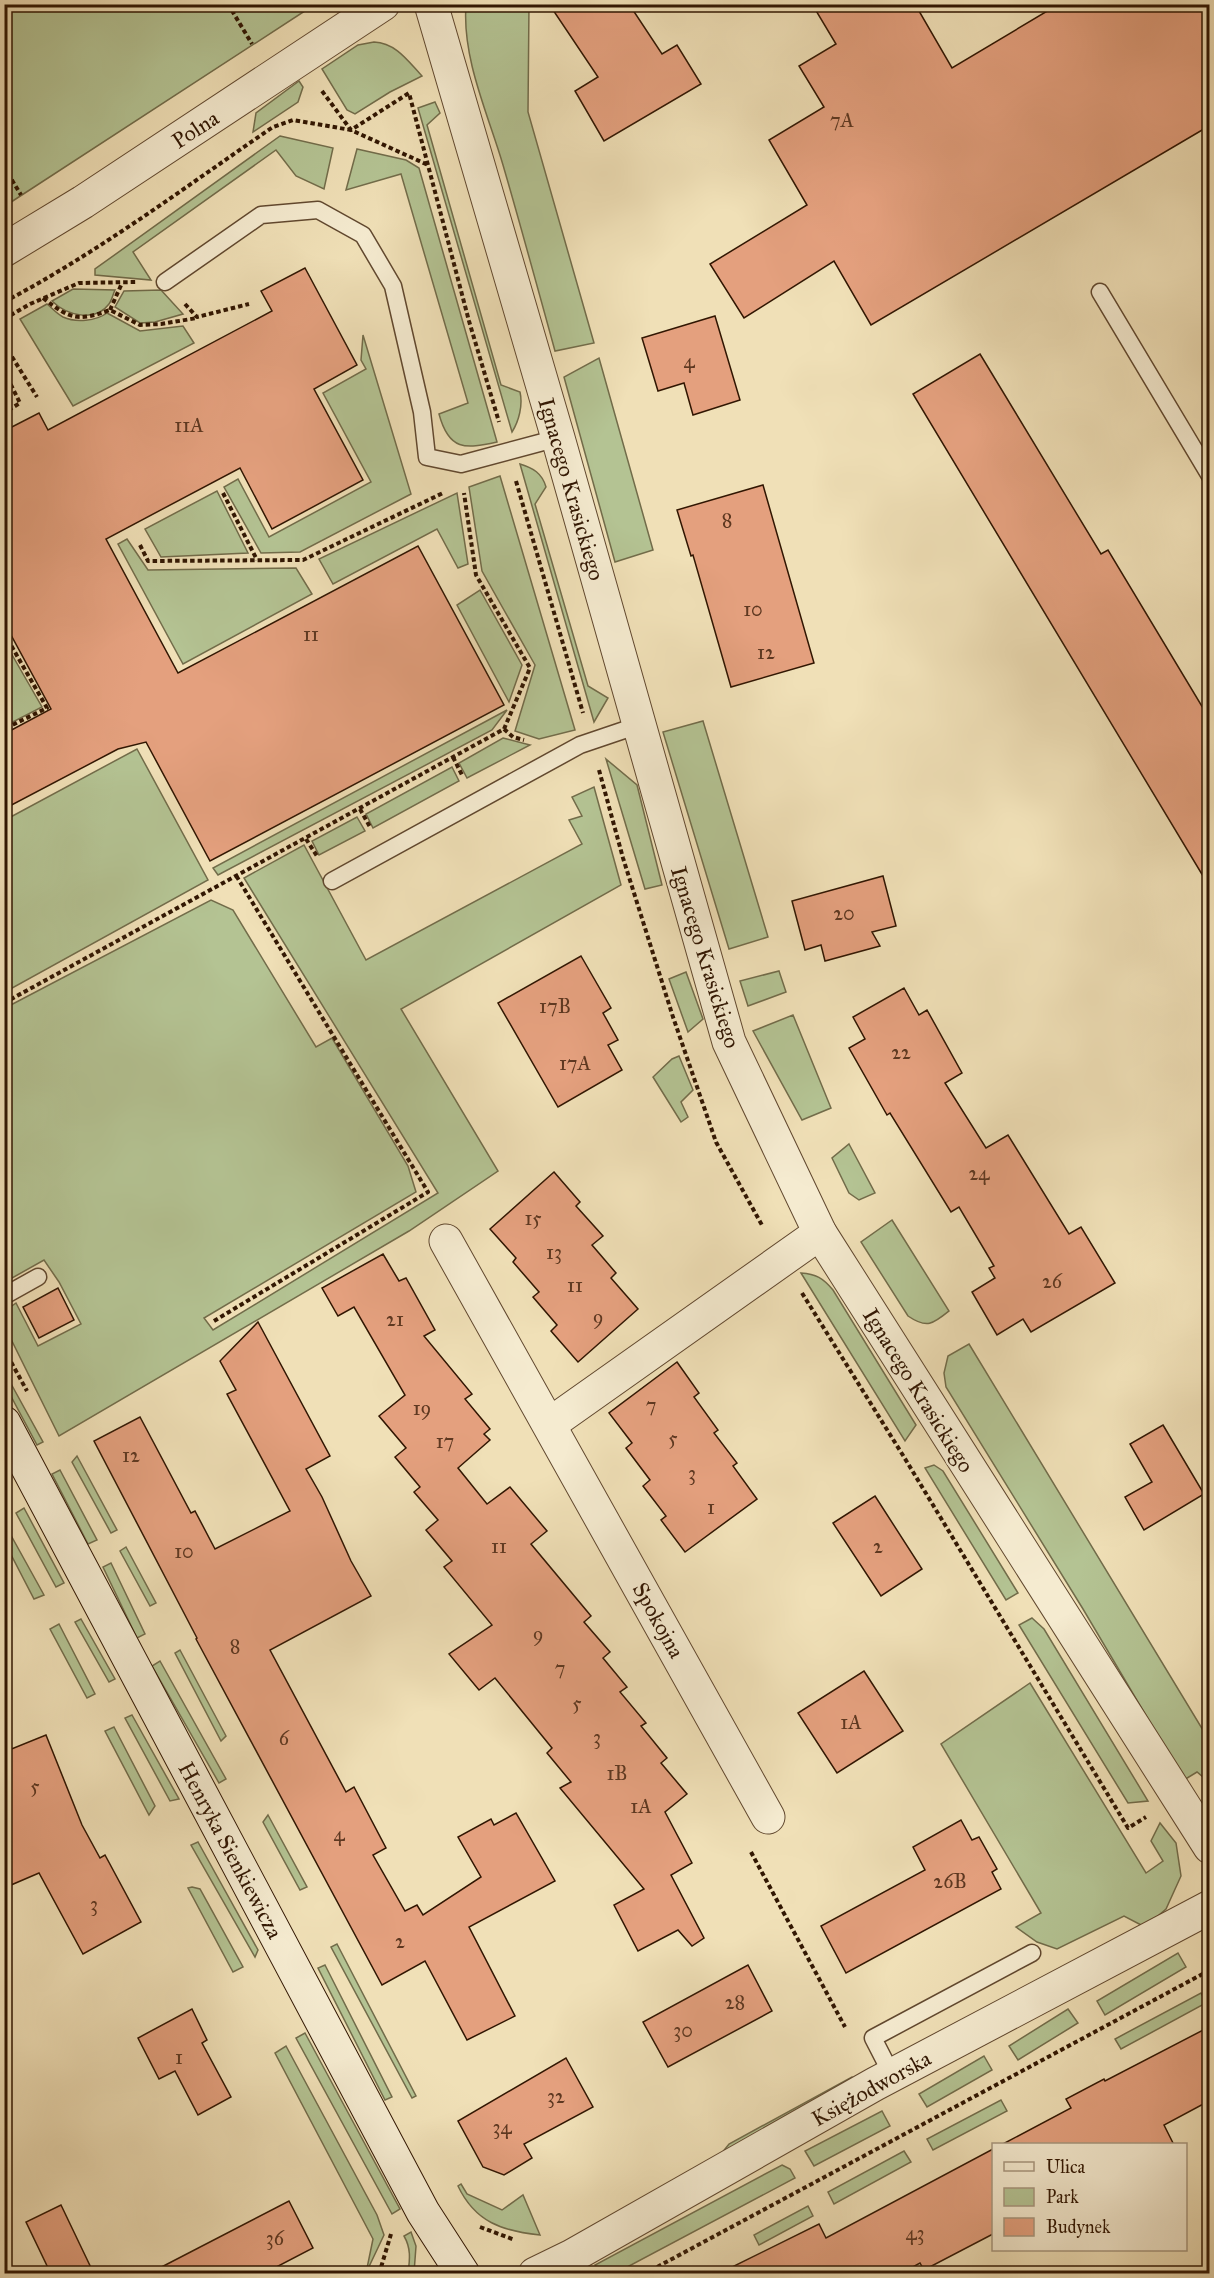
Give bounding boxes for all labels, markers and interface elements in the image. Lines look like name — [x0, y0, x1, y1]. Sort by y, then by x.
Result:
street label: Polna — [167, 104, 224, 154]
house number: 7A — [830, 108, 855, 132]
house number: 4 — [683, 349, 695, 373]
street label: Ignacego Krasickiego — [533, 395, 610, 584]
house number: 11A — [174, 413, 204, 437]
house number: 8 — [722, 508, 732, 532]
house number: 10 — [743, 597, 763, 621]
house number: 11 — [303, 622, 319, 646]
house number: 12 — [757, 640, 775, 664]
street label: Ignacego Krasickiego — [665, 863, 746, 1051]
house number: 20 — [833, 901, 855, 925]
house number: 17B — [539, 994, 571, 1018]
house number: 22 — [891, 1040, 911, 1064]
house number: 17A — [559, 1051, 592, 1075]
house number: 24 — [968, 1161, 990, 1185]
house number: 15 — [524, 1206, 542, 1230]
house number: 13 — [546, 1240, 562, 1264]
house number: 26 — [1042, 1269, 1063, 1293]
house number: 11 — [567, 1273, 583, 1297]
street label: Ignacego Krasickiego — [857, 1303, 980, 1477]
house number: 9 — [593, 1305, 603, 1329]
house number: 21 — [386, 1307, 404, 1331]
house number: 7 — [646, 1393, 656, 1417]
house number: 19 — [413, 1396, 431, 1420]
house number: 5 — [668, 1426, 678, 1450]
house number: 17 — [436, 1429, 454, 1453]
house number: 12 — [122, 1443, 140, 1467]
house number: 3 — [688, 1461, 696, 1485]
house number: 1 — [707, 1495, 715, 1519]
house number: 11 — [491, 1534, 507, 1558]
house number: 2 — [873, 1534, 883, 1558]
house number: 10 — [174, 1539, 194, 1563]
street label: Spokojna — [627, 1578, 691, 1664]
house number: 9 — [533, 1622, 543, 1646]
house number: 8 — [230, 1634, 240, 1658]
house number: 7 — [555, 1656, 565, 1680]
house number: 5 — [572, 1691, 582, 1715]
house number: 1A — [840, 1710, 862, 1734]
house number: 3 — [593, 1725, 601, 1749]
house number: 6 — [279, 1726, 290, 1750]
street label: Henryka Sienkiewicza — [172, 1757, 289, 1944]
house number: 1B — [606, 1761, 628, 1785]
house number: 5 — [30, 1774, 40, 1798]
house number: 1A — [630, 1794, 652, 1818]
house number: 4 — [333, 1822, 345, 1846]
house number: 26B — [933, 1869, 967, 1893]
house number: 3 — [90, 1892, 98, 1916]
house number: 2 — [395, 1929, 405, 1953]
house number: 28 — [725, 1990, 745, 2014]
house number: 30 — [673, 2018, 693, 2042]
street label: Księżodworska — [807, 2044, 936, 2132]
house number: 1 — [175, 2045, 183, 2069]
house number: 32 — [547, 2084, 565, 2108]
house number: 34 — [492, 2115, 512, 2139]
legend — [992, 2143, 1187, 2251]
text: Ulica — [1046, 2156, 1086, 2178]
text: Park — [1046, 2186, 1079, 2208]
text: Budynek — [1046, 2216, 1111, 2238]
house number: 43 — [905, 2221, 925, 2245]
house number: 36 — [266, 2226, 285, 2250]

